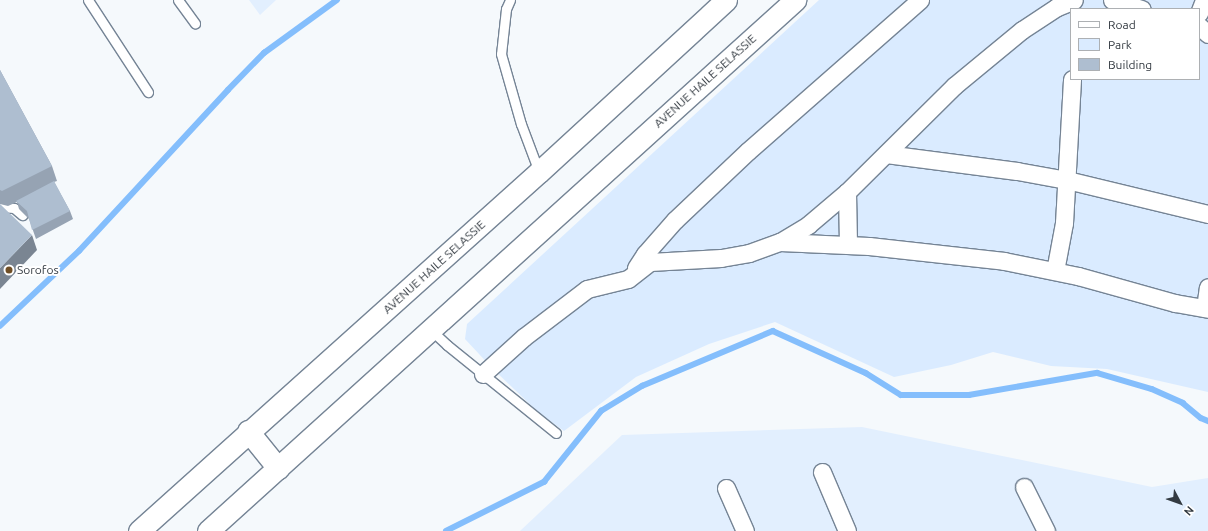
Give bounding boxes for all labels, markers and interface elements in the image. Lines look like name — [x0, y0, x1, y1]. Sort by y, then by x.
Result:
legend — [1070, 8, 1200, 80]
text: Road — [1108, 18, 1136, 31]
street label: AVENUE HAILE SELASSIE — [651, 31, 759, 131]
text: Park — [1108, 38, 1132, 51]
text: Building — [1108, 58, 1152, 71]
street label: AVENUE HAILE SELASSIE — [380, 217, 488, 317]
place label: Sorofos — [17, 263, 59, 277]
marker: Sorofos — [4, 265, 14, 275]
north arrow — [1160, 483, 1200, 523]
text: N — [1182, 504, 1196, 518]

